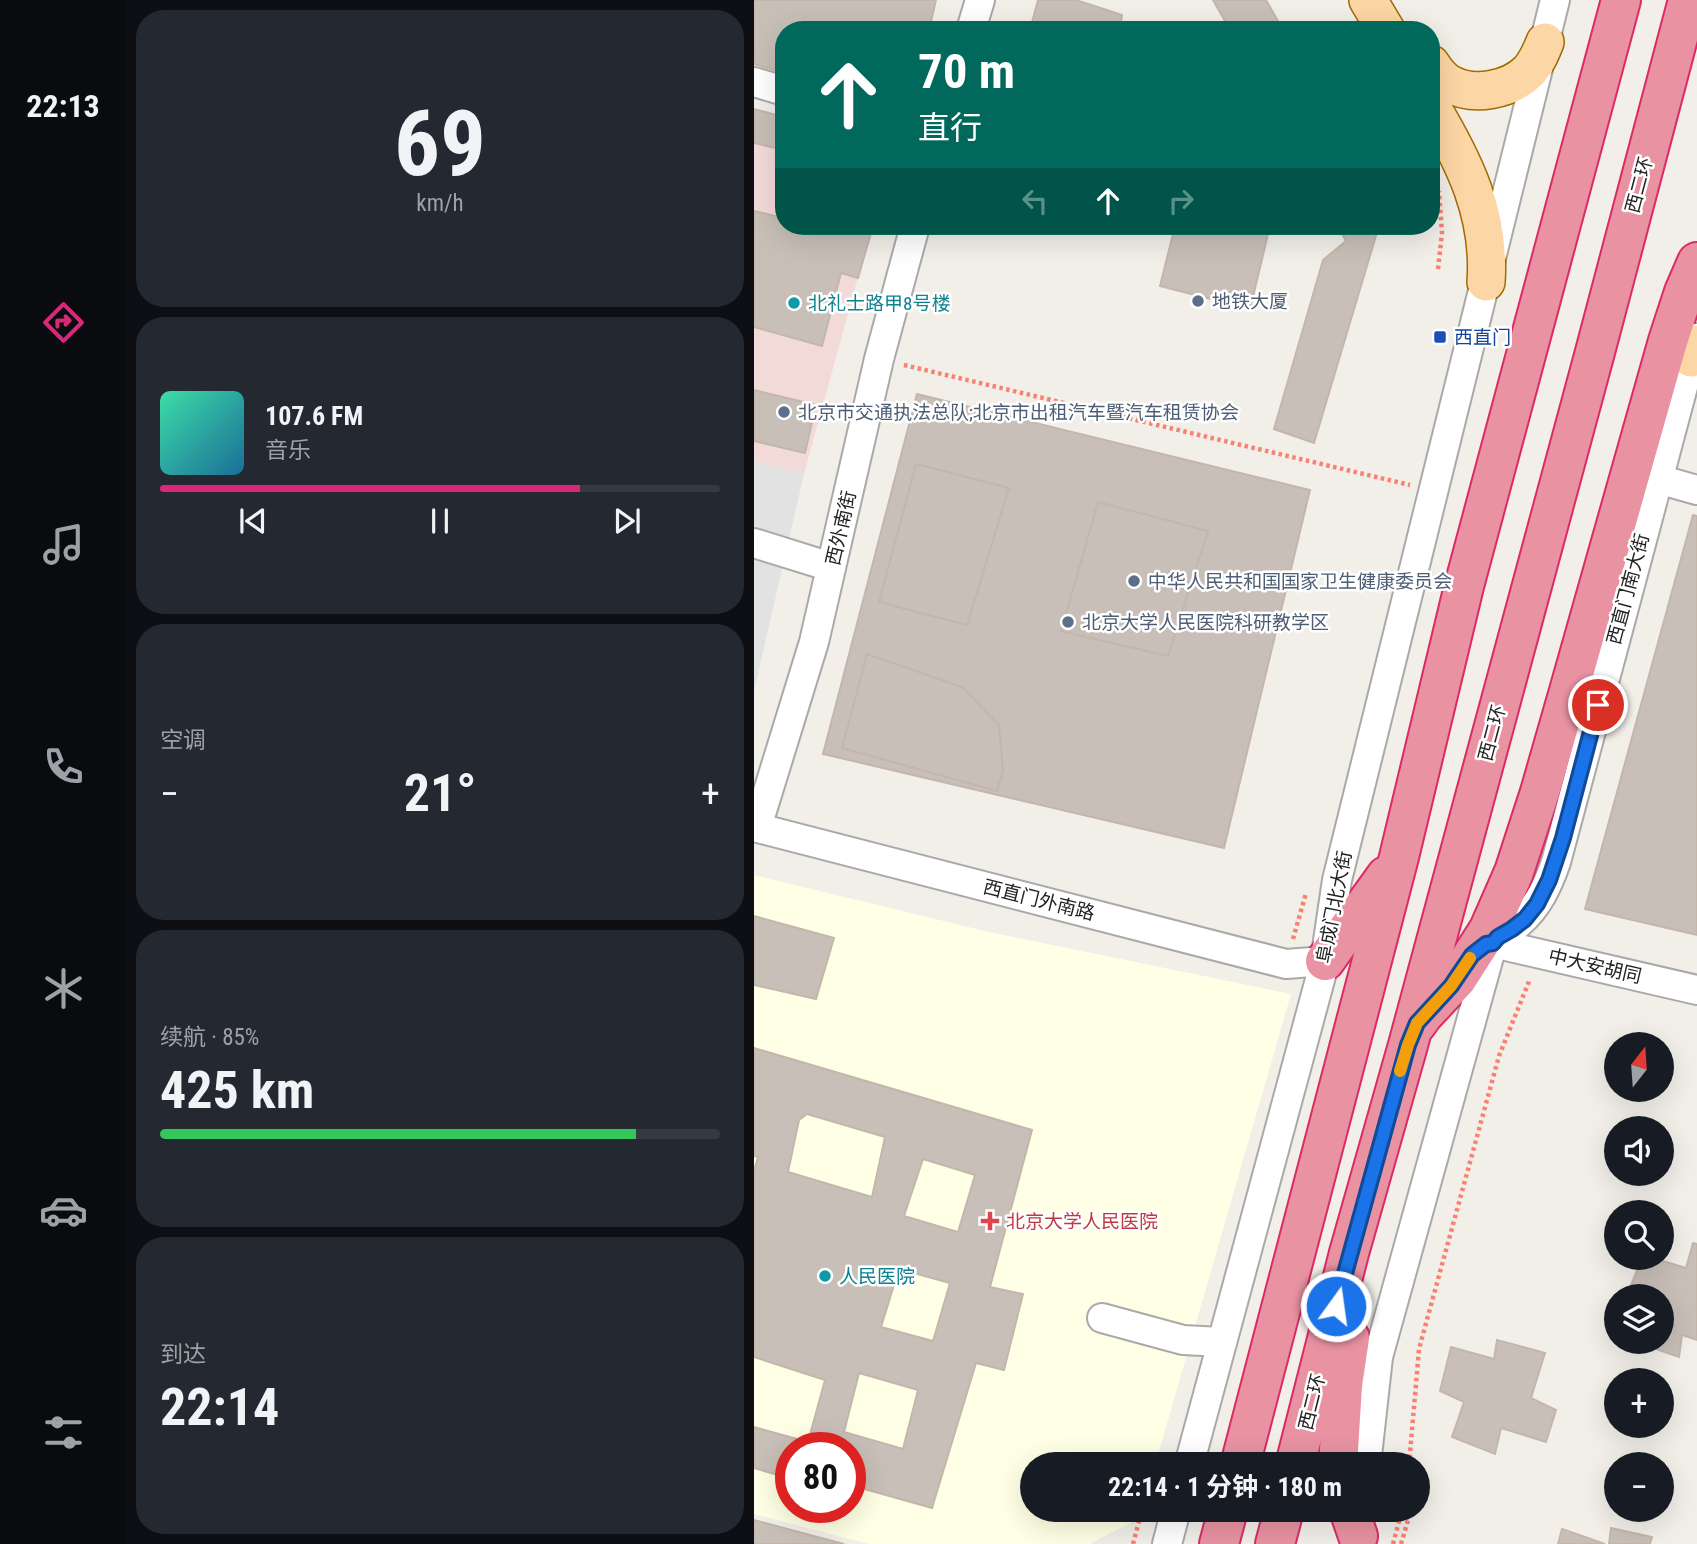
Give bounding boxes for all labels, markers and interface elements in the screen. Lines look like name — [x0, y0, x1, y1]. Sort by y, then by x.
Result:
text: 70 m — [918, 43, 1015, 100]
icon: ahead — [803, 49, 894, 140]
text: 22:13 — [26, 87, 100, 125]
text: 69 — [394, 91, 486, 197]
text: 直行 — [918, 109, 982, 147]
street label: 西二环 — [1621, 154, 1657, 216]
icon: left — [1016, 182, 1054, 220]
icon: ahead — [1089, 182, 1127, 220]
icon: right — [1162, 182, 1200, 220]
text: km/h — [416, 190, 464, 217]
place label: 地铁大厦 — [1212, 290, 1288, 313]
place label: 北礼士路甲8号楼 — [808, 292, 950, 315]
marker: 地铁大厦 — [1190, 293, 1206, 309]
marker: 北礼士路甲8号楼 — [786, 295, 802, 311]
icon: directions — [39, 298, 88, 347]
place label: 西直门 — [1454, 326, 1511, 349]
marker: 西直门 — [1432, 329, 1448, 345]
text: 107.6 FM — [265, 401, 363, 431]
place label: 北京市交通执法总队;北京市出租汽车暨汽车租赁协会 — [798, 401, 1239, 424]
marker: 北京市交通执法总队;北京市出租汽车暨汽车租赁协会 — [776, 404, 792, 420]
text: 音乐 — [265, 437, 311, 464]
street label: 西外南街 — [821, 488, 861, 568]
icon: previous — [234, 502, 272, 540]
icon: pause — [421, 502, 459, 540]
icon: next — [608, 502, 646, 540]
icon: music — [39, 520, 88, 569]
street label: 西直门南大街 — [1602, 531, 1654, 647]
place label: 中华人民共和国国家卫生健康委员会 — [1148, 570, 1452, 593]
marker: 中华人民共和国国家卫生健康委员会 — [1126, 573, 1142, 589]
place label: 北京大学人民医院科研教学区 — [1082, 611, 1329, 634]
marker: 北京大学人民医院科研教学区 — [1060, 614, 1076, 630]
pin — [1568, 675, 1628, 735]
icon: arrive — [1579, 686, 1617, 724]
street label: 西二环 — [1474, 702, 1510, 764]
text: 空调 — [160, 727, 206, 754]
icon: phone — [39, 742, 88, 791]
text: 21° — [404, 763, 476, 824]
text: − — [160, 772, 179, 816]
text: + — [701, 772, 720, 816]
street label: 阜成门北大街 — [1312, 849, 1356, 965]
street label: 西直门外南路 — [981, 875, 1097, 925]
street label: 中大安胡同 — [1546, 944, 1644, 988]
icon: climate — [39, 964, 88, 1013]
text: 续航 · 85% — [160, 1024, 259, 1051]
north arrow — [1604, 1032, 1674, 1102]
map controls — [1604, 1032, 1674, 1522]
text: 425 km — [160, 1060, 314, 1121]
button: sound — [1604, 1116, 1674, 1186]
icon: car — [39, 1186, 88, 1235]
button: search — [1604, 1200, 1674, 1270]
place label: 北京大学人民医院 — [1006, 1210, 1158, 1233]
marker: 北京大学人民医院 — [980, 1211, 1000, 1231]
place label: 人民医院 — [839, 1265, 915, 1288]
marker: 人民医院 — [817, 1268, 833, 1284]
position arrow — [1299, 1269, 1373, 1343]
button: layers — [1604, 1284, 1674, 1354]
text: 到达 — [160, 1341, 206, 1368]
button: + — [1604, 1368, 1674, 1438]
street label: 西二环 — [1294, 1372, 1330, 1432]
text: 22:14 — [160, 1377, 279, 1438]
icon: filters — [39, 1408, 88, 1457]
speed limit sign: 80 — [775, 1432, 866, 1523]
button: − — [1604, 1452, 1674, 1522]
text: 22:14 · 1 分钟 · 180 m — [1108, 1472, 1342, 1502]

